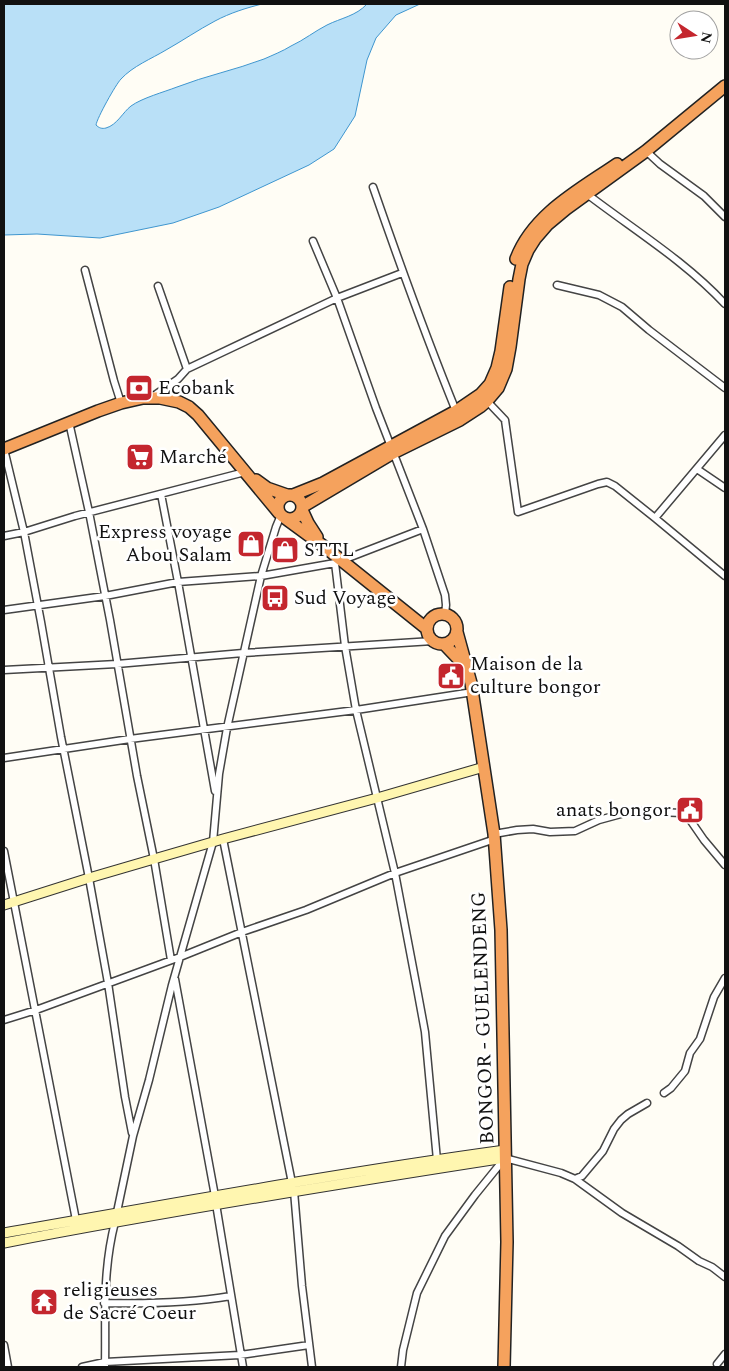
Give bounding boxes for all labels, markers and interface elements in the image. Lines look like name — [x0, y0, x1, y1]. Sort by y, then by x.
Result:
north arrow — [669, 10, 719, 60]
text: N — [695, 30, 718, 45]
bank icon: Ecobank — [124, 373, 154, 403]
place label: Ecobank — [158, 373, 235, 403]
supermarket icon: Marché — [125, 442, 155, 472]
place label: Marché — [159, 442, 227, 472]
place label: Express voyage Abou Salam — [98, 517, 232, 570]
shop icon: Express voyage Abou Salam — [236, 529, 266, 559]
shop icon: STTL — [270, 535, 300, 565]
place label: STTL — [304, 535, 354, 565]
bus stop icon: Sud Voyage — [260, 583, 290, 613]
place label: Sud Voyage — [294, 583, 396, 613]
place label: Maison de la culture bongor — [470, 649, 601, 702]
public building icon: Maison de la culture bongor — [436, 661, 466, 691]
place label: anats bongor — [556, 795, 671, 825]
public building icon: anats bongor — [675, 795, 705, 825]
street label: BONGOR - GUELENDENG — [464, 891, 502, 1145]
place label: religieuses de Sacré Coeur — [63, 1275, 196, 1328]
temple icon: religieuses de Sacré Coeur — [29, 1287, 59, 1317]

